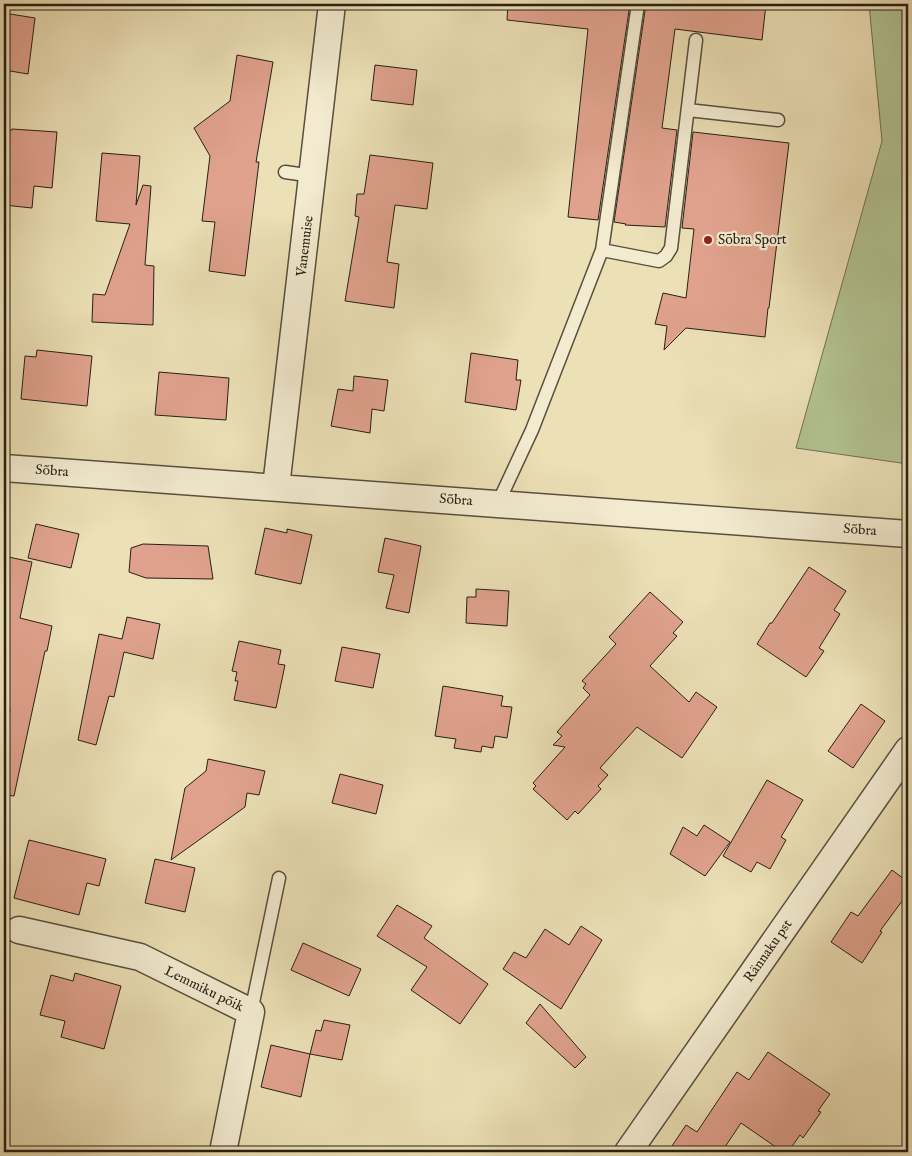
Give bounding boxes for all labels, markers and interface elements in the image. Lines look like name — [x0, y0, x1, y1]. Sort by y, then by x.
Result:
street label: Vanemuise — [292, 214, 318, 278]
place label: Sõbra Sport — [718, 231, 787, 249]
marker: Sõbra Sport — [702, 234, 714, 246]
street label: Sõbra — [35, 461, 70, 481]
street label: Sõbra — [439, 490, 474, 510]
street label: Sõbra — [843, 520, 878, 540]
street label: Rännaku pst — [740, 916, 796, 986]
street label: Lemmiku põik — [161, 962, 247, 1016]

